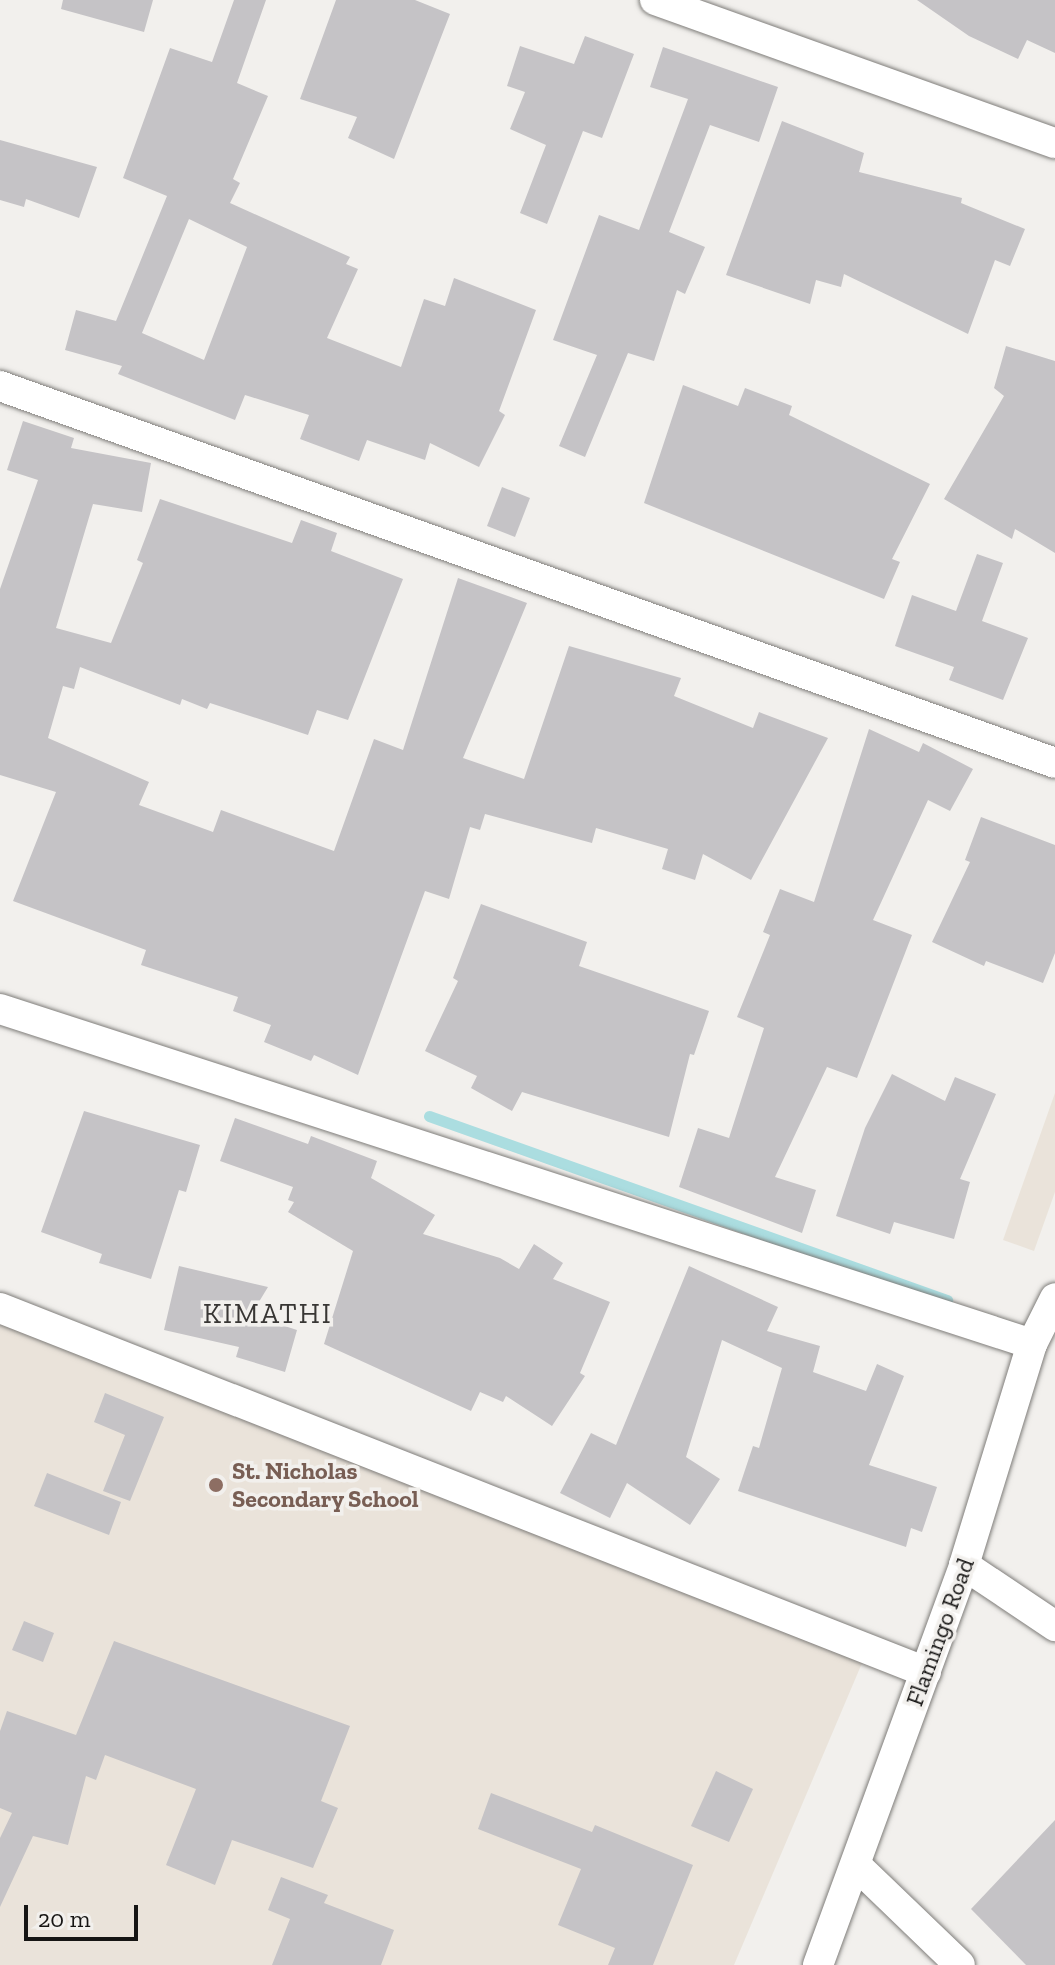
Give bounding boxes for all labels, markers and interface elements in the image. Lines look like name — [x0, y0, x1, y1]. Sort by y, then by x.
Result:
district label: KIMATHI — [203, 1297, 333, 1331]
place label: St. Nicholas Secondary School — [232, 1457, 419, 1513]
marker: St. Nicholas Secondary School — [207, 1476, 225, 1494]
street label: Flamingo Road — [900, 1554, 980, 1710]
scale bar — [28, 1889, 142, 1939]
text: 20 m — [38, 1904, 90, 1933]

